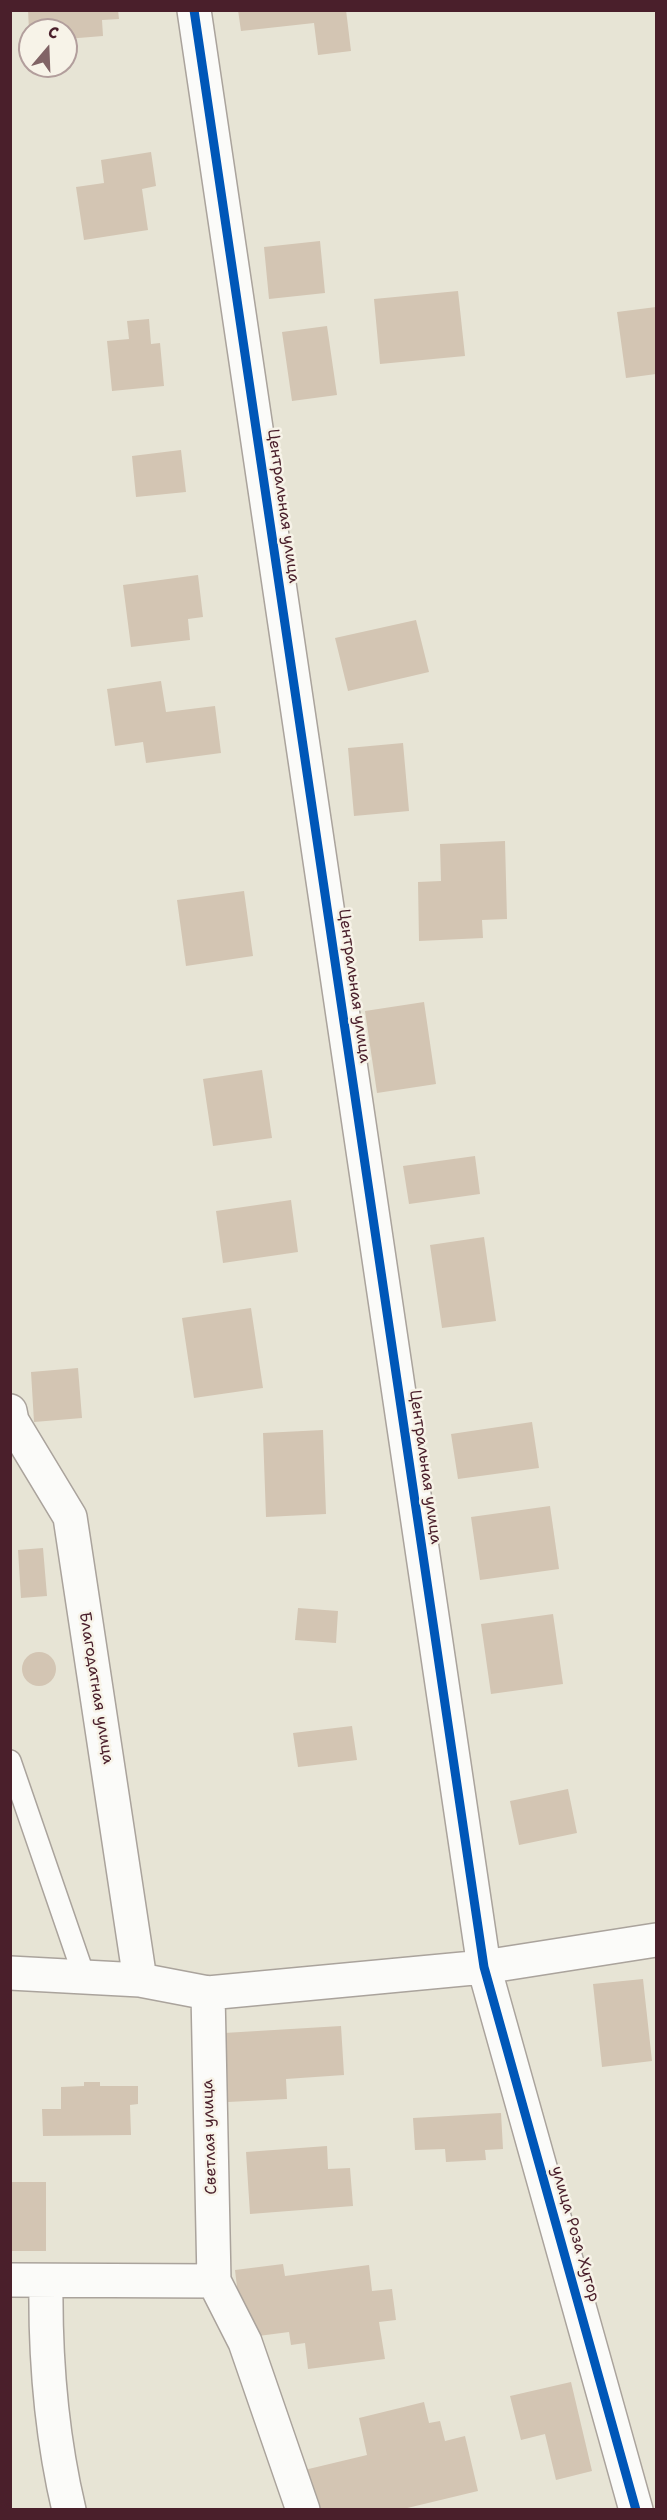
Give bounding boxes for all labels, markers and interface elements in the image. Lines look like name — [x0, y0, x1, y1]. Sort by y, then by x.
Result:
north arrow — [18, 18, 78, 78]
text: С — [45, 21, 61, 44]
street label: Центральная улица — [263, 428, 303, 584]
street label: Центральная улица — [334, 908, 374, 1064]
street label: Центральная улица — [405, 1389, 445, 1545]
street label: Благодатная улица — [74, 1611, 118, 1765]
street label: Светлая улица — [198, 2079, 222, 2195]
street label: улица Роза Хутор — [546, 2164, 604, 2304]

